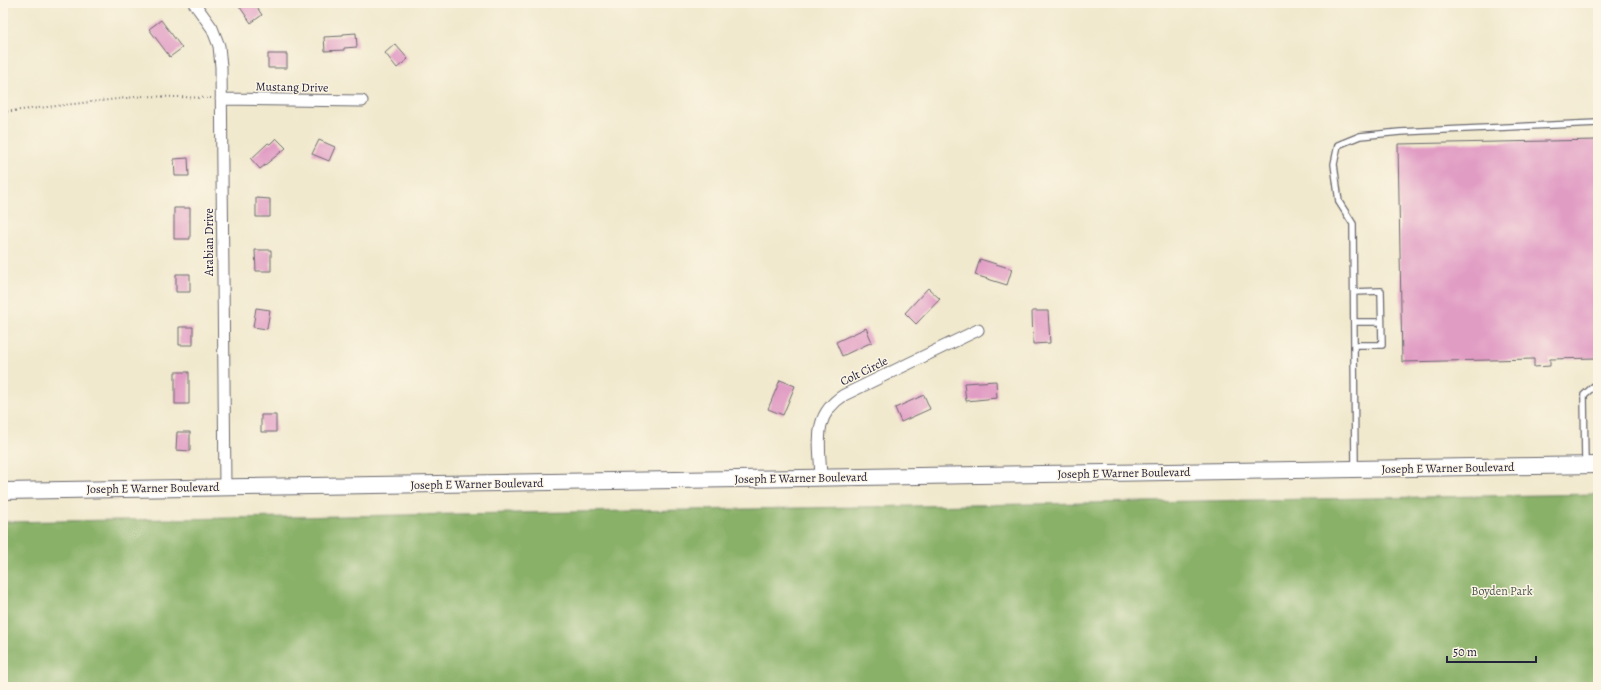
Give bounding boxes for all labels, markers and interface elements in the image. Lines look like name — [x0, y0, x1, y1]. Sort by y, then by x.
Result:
street label: Mustang Drive — [256, 78, 328, 96]
street label: Arabian Drive — [201, 208, 217, 277]
street label: Colt Circle — [838, 353, 890, 389]
street label: Joseph E Warner Boulevard — [1381, 459, 1515, 477]
street label: Joseph E Warner Boulevard — [1057, 464, 1191, 482]
street label: Joseph E Warner Boulevard — [734, 469, 868, 487]
street label: Joseph E Warner Boulevard — [410, 475, 544, 493]
street label: Joseph E Warner Boulevard — [86, 479, 220, 497]
park label: Boyden Park — [1471, 583, 1533, 599]
scale bar — [1447, 638, 1536, 664]
text: 50 m — [1453, 644, 1477, 660]

